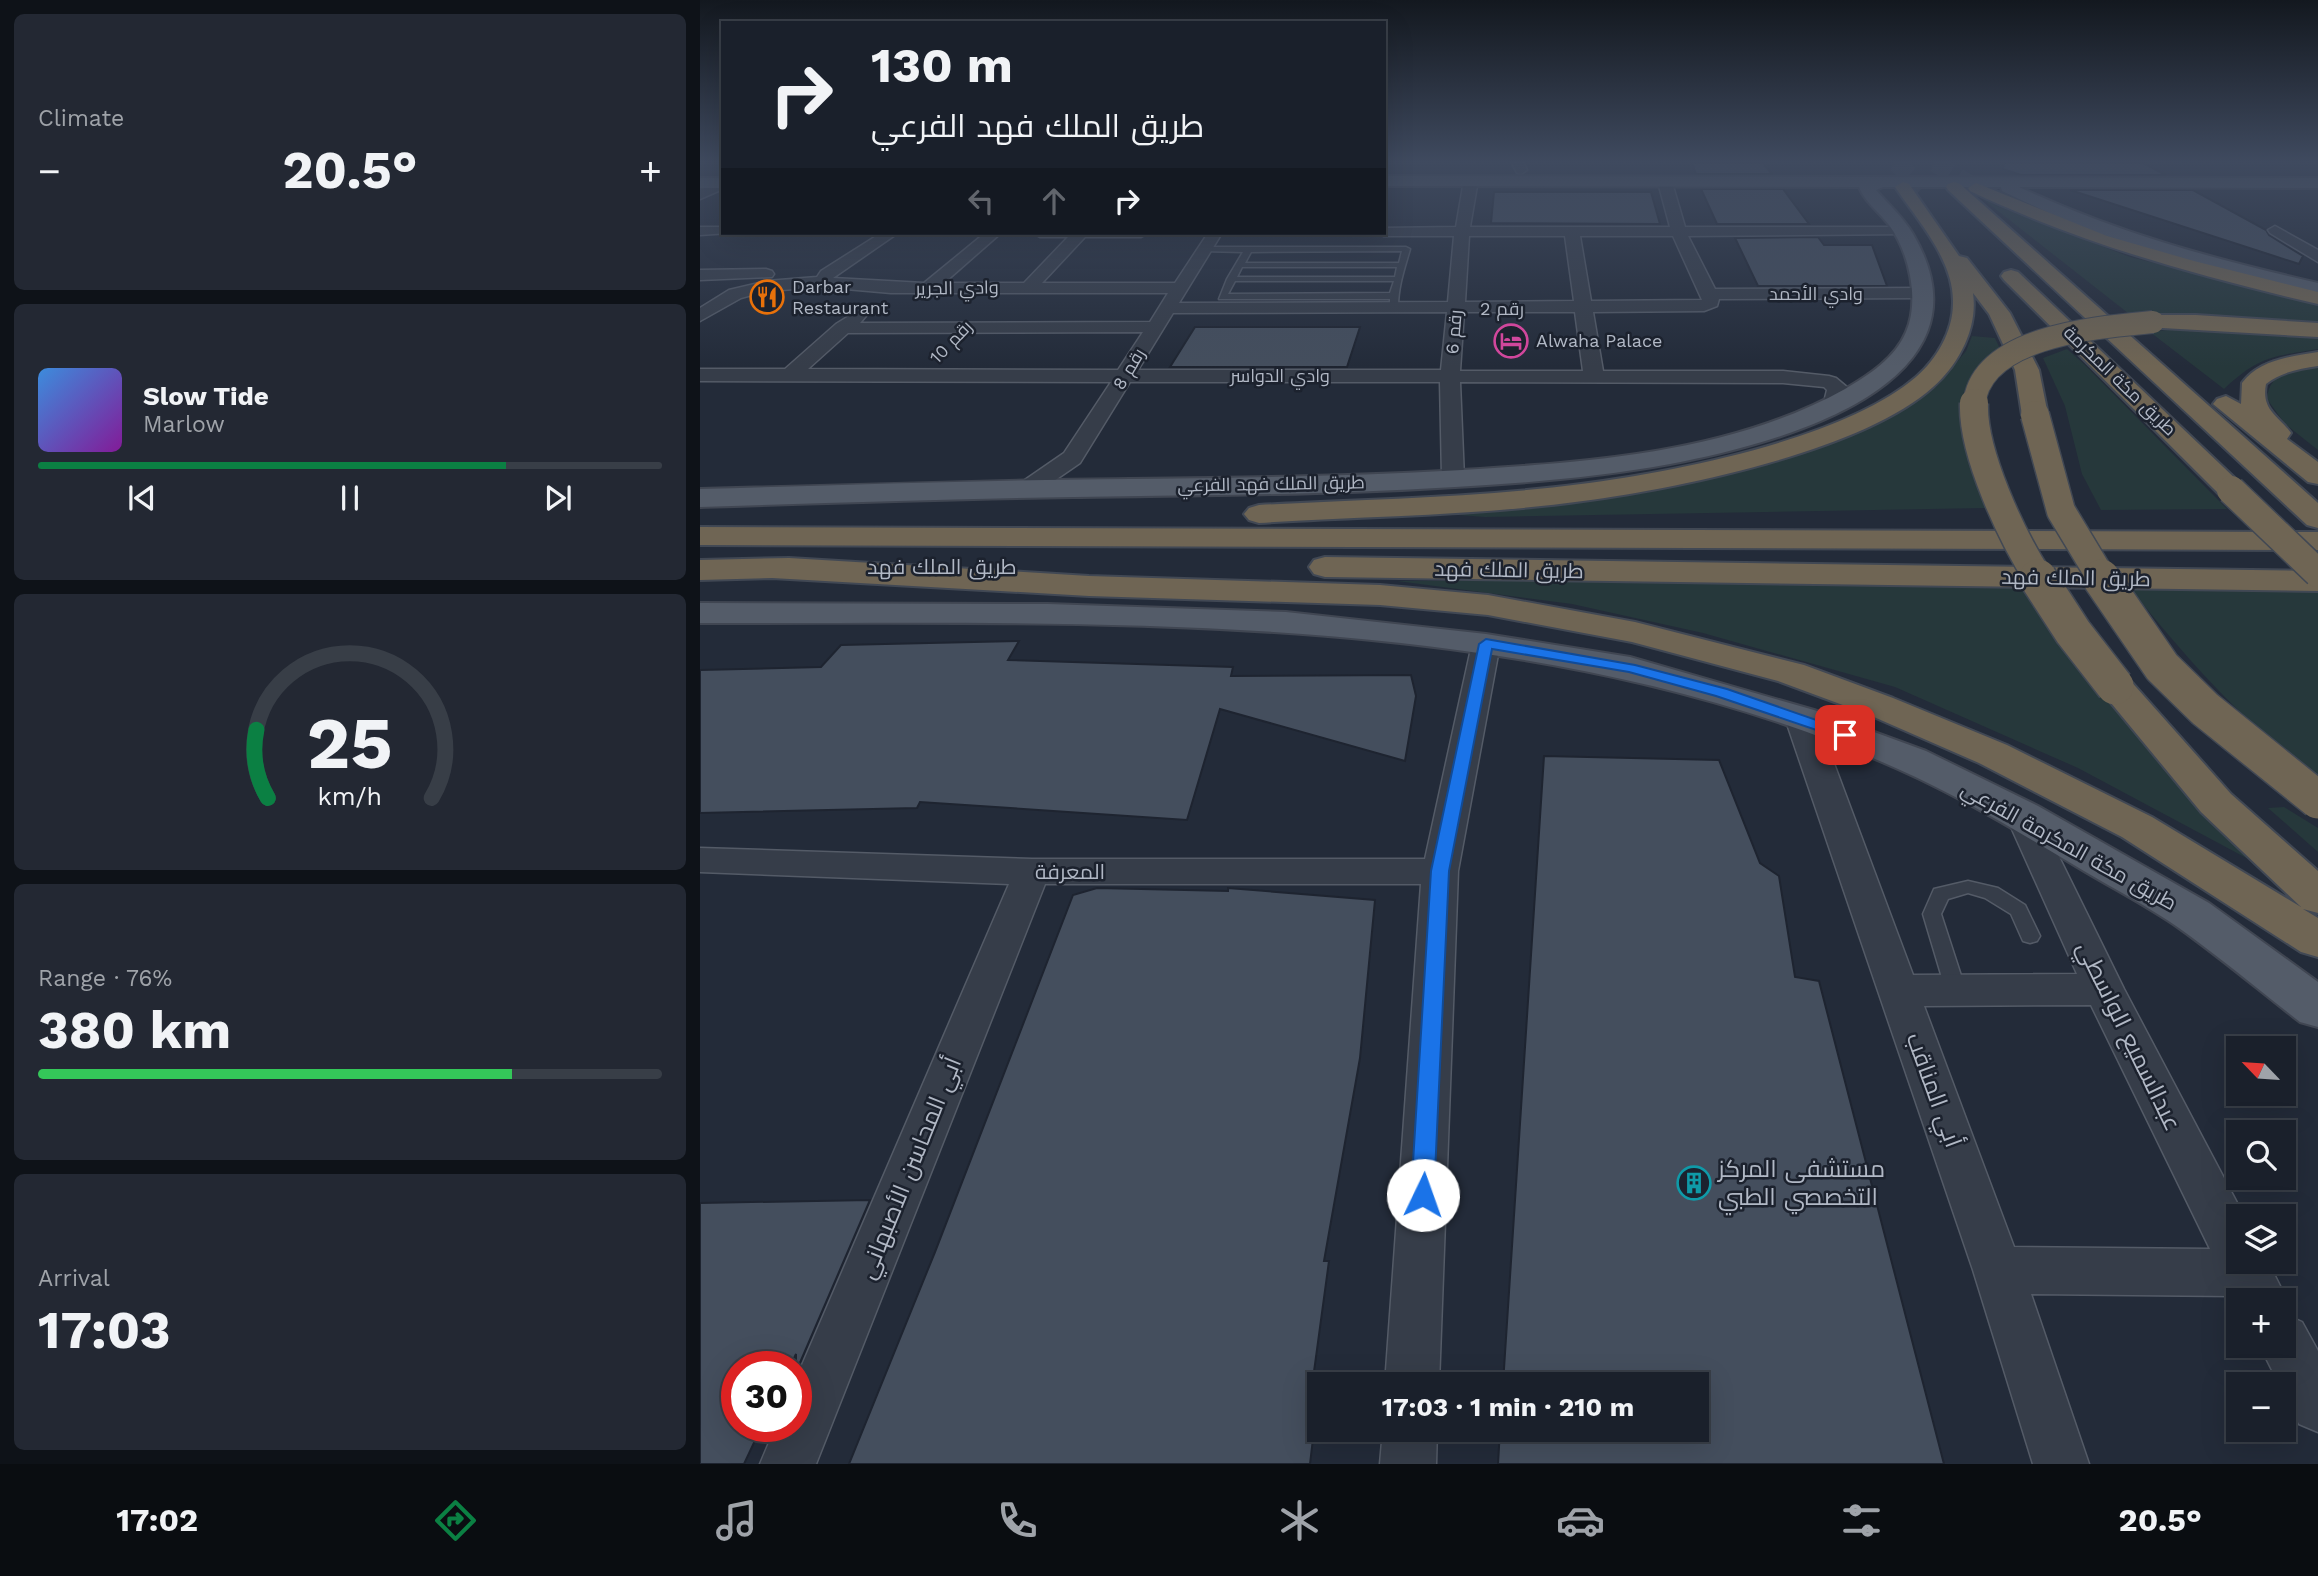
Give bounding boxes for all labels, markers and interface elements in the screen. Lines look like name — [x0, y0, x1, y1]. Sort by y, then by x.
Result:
text: 130 m — [871, 36, 1013, 94]
icon: right — [756, 49, 847, 140]
text: Climate — [38, 105, 124, 132]
text: طريق الملك فهد الفرعي — [871, 107, 1204, 145]
text: 20.5° — [282, 140, 418, 201]
text: − — [38, 149, 61, 193]
text: + — [639, 149, 662, 193]
icon: left — [962, 182, 1000, 220]
icon: ahead — [1035, 182, 1073, 220]
icon: right — [1108, 182, 1146, 220]
place label: Darbar Restaurant — [792, 276, 889, 318]
street label: وادي الجرير — [914, 276, 999, 303]
restaurant icon: Darbar Restaurant — [748, 278, 786, 316]
street label: وادي الأحمد — [1769, 283, 1863, 308]
street label: رقم 2 — [1480, 298, 1524, 321]
street label: رقم 6 — [1441, 309, 1468, 355]
street label: رقم 10 — [925, 316, 978, 369]
hotel icon: Alwaha Palace — [1492, 322, 1530, 360]
street label: طريق مكة المكرمة — [2058, 322, 2181, 441]
place label: Alwaha Palace — [1536, 330, 1663, 351]
street label: رقم 8 — [1108, 344, 1151, 394]
street label: وادي الدواسر — [1229, 365, 1330, 390]
text: Slow Tide — [143, 381, 269, 411]
text: Marlow — [143, 411, 225, 438]
street label: طريق الملك فهد الفرعي — [1177, 471, 1365, 500]
icon: previous — [123, 479, 161, 517]
icon: pause — [331, 479, 369, 517]
icon: next — [539, 479, 577, 517]
street label: طريق الملك فهد — [867, 554, 1017, 580]
street label: طريق الملك فهد — [1434, 556, 1584, 584]
street label: طريق الملك فهد — [2001, 564, 2151, 592]
text: 25 — [307, 700, 393, 786]
pin — [1815, 705, 1875, 765]
icon: arrive — [1826, 716, 1864, 754]
street label: طريق مكة المكرمة الفرعي — [1955, 776, 2181, 919]
text: km/h — [318, 782, 382, 811]
street label: المعرفة — [1035, 859, 1105, 884]
street label: عبدالسميع الواسطي — [2067, 937, 2187, 1137]
text: Range · 76% — [38, 965, 172, 992]
text: 380 km — [38, 1000, 231, 1061]
street label: أبي المناقب — [1896, 1028, 1970, 1153]
north arrow — [2226, 1036, 2296, 1106]
map controls — [2226, 1036, 2296, 1442]
street label: أبي المحاسن الأصبهاني — [851, 1052, 972, 1285]
button: search — [2226, 1120, 2296, 1190]
place label: مستشفى المركز التخصصي الطبي — [1716, 1155, 1885, 1216]
position arrow — [1386, 1158, 1460, 1232]
building icon: مستشفى المركز التخصصي الطبي — [1675, 1164, 1713, 1202]
button: layers — [2226, 1204, 2296, 1274]
text: Arrival — [38, 1265, 110, 1292]
button: + — [2226, 1288, 2296, 1358]
text: 17:03 — [38, 1300, 171, 1361]
speed limit sign: 30 — [721, 1351, 812, 1442]
button: − — [2226, 1372, 2296, 1442]
text: 17:03 · 1 min · 210 m — [1382, 1392, 1634, 1422]
icon: directions — [431, 1496, 480, 1545]
icon: music — [712, 1496, 761, 1545]
icon: phone — [993, 1496, 1042, 1545]
icon: climate — [1275, 1496, 1324, 1545]
icon: car — [1556, 1496, 1605, 1545]
icon: filters — [1837, 1496, 1886, 1545]
text: 17:02 — [116, 1501, 198, 1539]
text: 20.5° — [2119, 1501, 2202, 1539]

